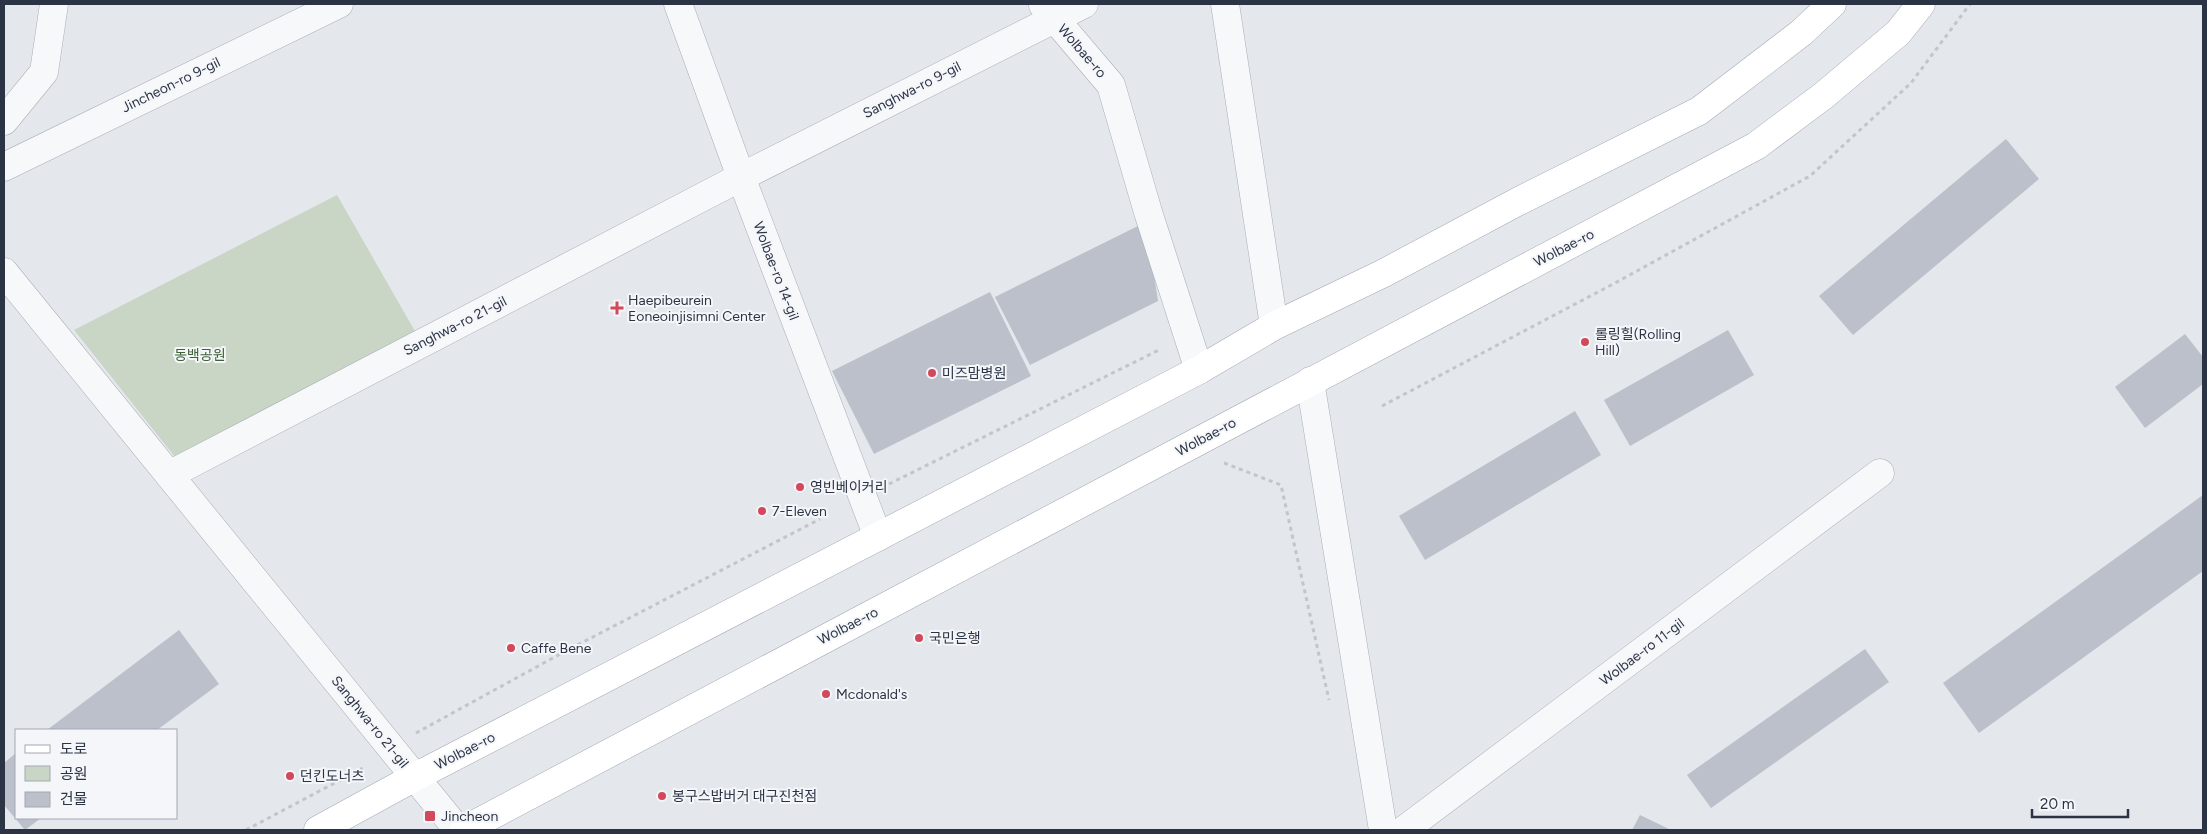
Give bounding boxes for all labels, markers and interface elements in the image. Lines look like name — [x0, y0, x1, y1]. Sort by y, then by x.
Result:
street label: Wolbae-ro — [1054, 21, 1110, 81]
street label: Jincheon-ro 9-gil — [119, 54, 223, 116]
street label: Sanghwa-ro 9-gil — [860, 58, 964, 122]
street label: Wolbae-ro 14-gil — [749, 219, 803, 323]
street label: Wolbae-ro — [1531, 226, 1597, 270]
place label: Haepibeurein Eoneoinjisimni Center — [628, 292, 766, 325]
street label: Sanghwa-ro 21-gil — [401, 293, 509, 359]
marker: Haepibeurein Eoneoinjisimni Center — [610, 301, 624, 315]
place label: 롤링힐(Rolling Hill) — [1595, 326, 1681, 359]
marker: 롤링힐(Rolling Hill) — [1579, 336, 1591, 348]
park label: 동백공원 — [174, 347, 226, 364]
place label: 미즈맘병원 — [942, 365, 1006, 382]
marker: 미즈맘병원 — [926, 367, 938, 379]
street label: Wolbae-ro — [1173, 414, 1239, 460]
place label: 영빈베이커리 — [810, 479, 887, 496]
marker: 영빈베이커리 — [794, 481, 806, 493]
place label: 7-Eleven — [772, 503, 827, 520]
marker: 7-Eleven — [756, 505, 768, 517]
street label: Wolbae-ro — [815, 604, 881, 648]
street label: Wolbae-ro 11-gil — [1596, 615, 1688, 689]
place label: 국민은행 — [929, 630, 981, 647]
marker: 국민은행 — [913, 632, 925, 644]
place label: Caffe Bene — [521, 640, 592, 657]
marker: Caffe Bene — [505, 642, 517, 654]
street label: Sanghwa-ro 21-gil — [328, 673, 412, 771]
place label: Mcdonald's — [836, 686, 907, 703]
marker: Mcdonald's — [820, 688, 832, 700]
legend — [15, 729, 178, 819]
street label: Wolbae-ro — [432, 729, 498, 773]
text: 도로 — [60, 740, 88, 758]
text: 공원 — [60, 765, 88, 783]
place label: 던킨도너츠 — [300, 768, 365, 785]
marker: 던킨도너츠 — [284, 770, 296, 782]
scale bar — [2032, 786, 2128, 818]
place label: 봉구스밥버거 대구진천점 — [672, 788, 817, 805]
text: 건물 — [60, 790, 88, 808]
marker: 봉구스밥버거 대구진천점 — [656, 790, 668, 802]
text: 20 m — [2040, 795, 2074, 813]
place label: Jincheon — [441, 808, 498, 825]
marker: Jincheon — [423, 809, 437, 823]

